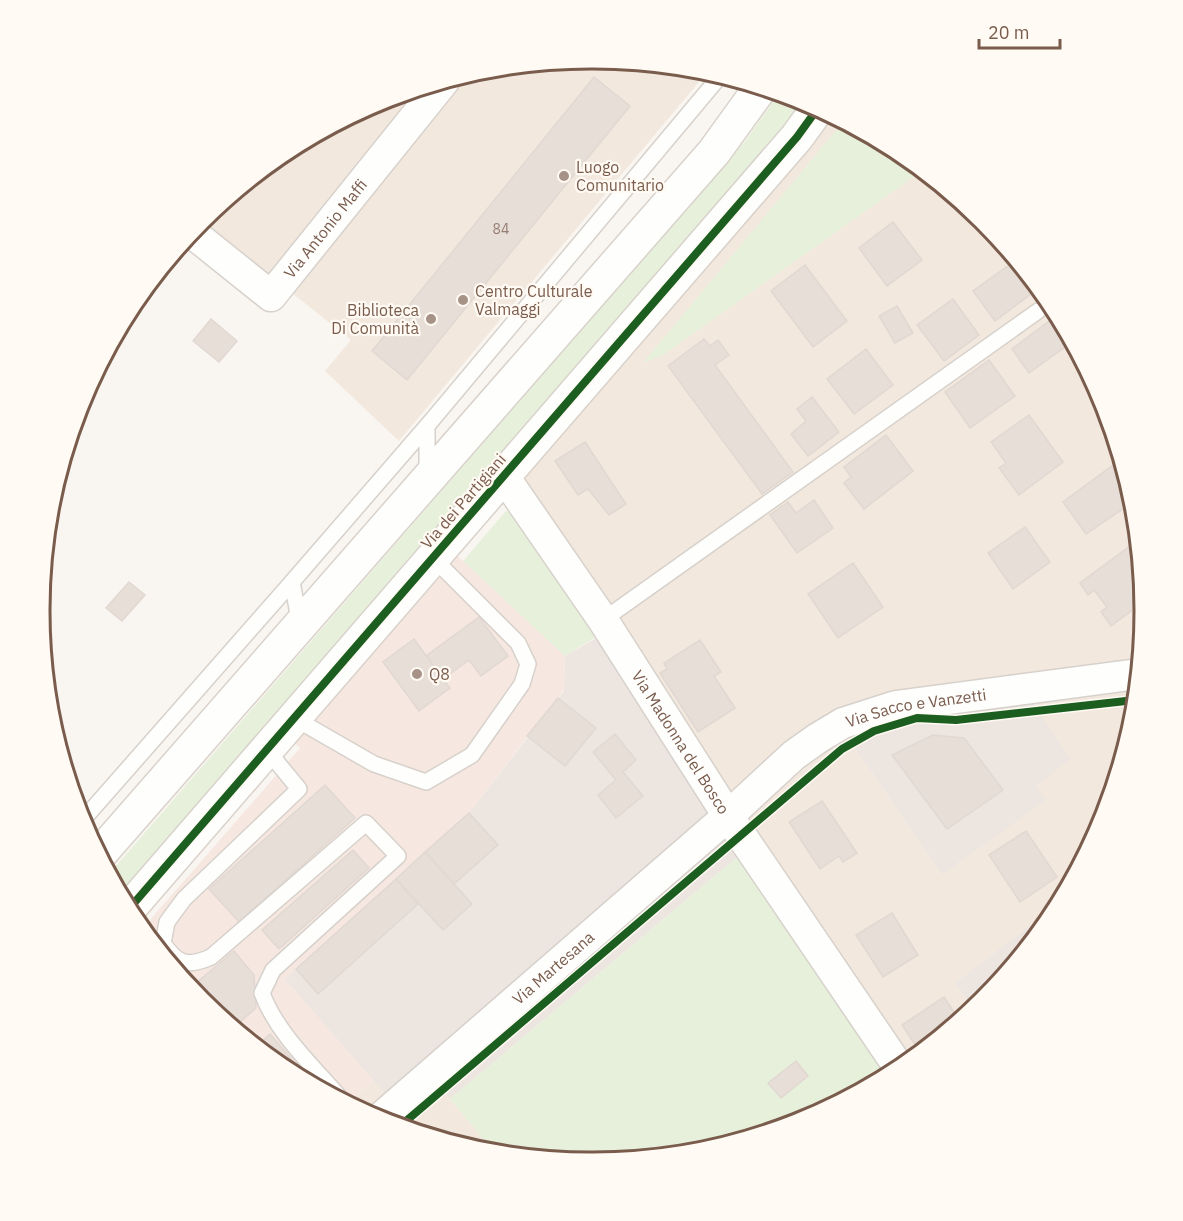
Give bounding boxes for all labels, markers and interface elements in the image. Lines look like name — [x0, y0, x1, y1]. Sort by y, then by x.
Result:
scale bar — [979, 12, 1060, 50]
text: 20 m — [988, 21, 1030, 44]
place label: Luogo Comunitario — [576, 157, 664, 195]
marker: Luogo Comunitario — [557, 169, 571, 183]
street label: Via Antonio Maffi — [279, 175, 371, 282]
house number: 84 — [493, 220, 509, 238]
place label: Centro Culturale Valmaggi — [475, 281, 593, 319]
marker: Centro Culturale Valmaggi — [456, 293, 470, 307]
place label: Biblioteca Di Comunità — [331, 300, 419, 338]
marker: Biblioteca Di Comunità — [424, 312, 438, 326]
street label: Via dei Partigiani — [416, 449, 510, 553]
place label: Q8 — [429, 664, 450, 684]
street label: Via Madonna del Bosco — [628, 666, 734, 818]
marker: Q8 — [410, 667, 424, 681]
street label: Via Sacco e Vanzetti — [843, 684, 987, 732]
street label: Via Martesana — [508, 927, 599, 1009]

